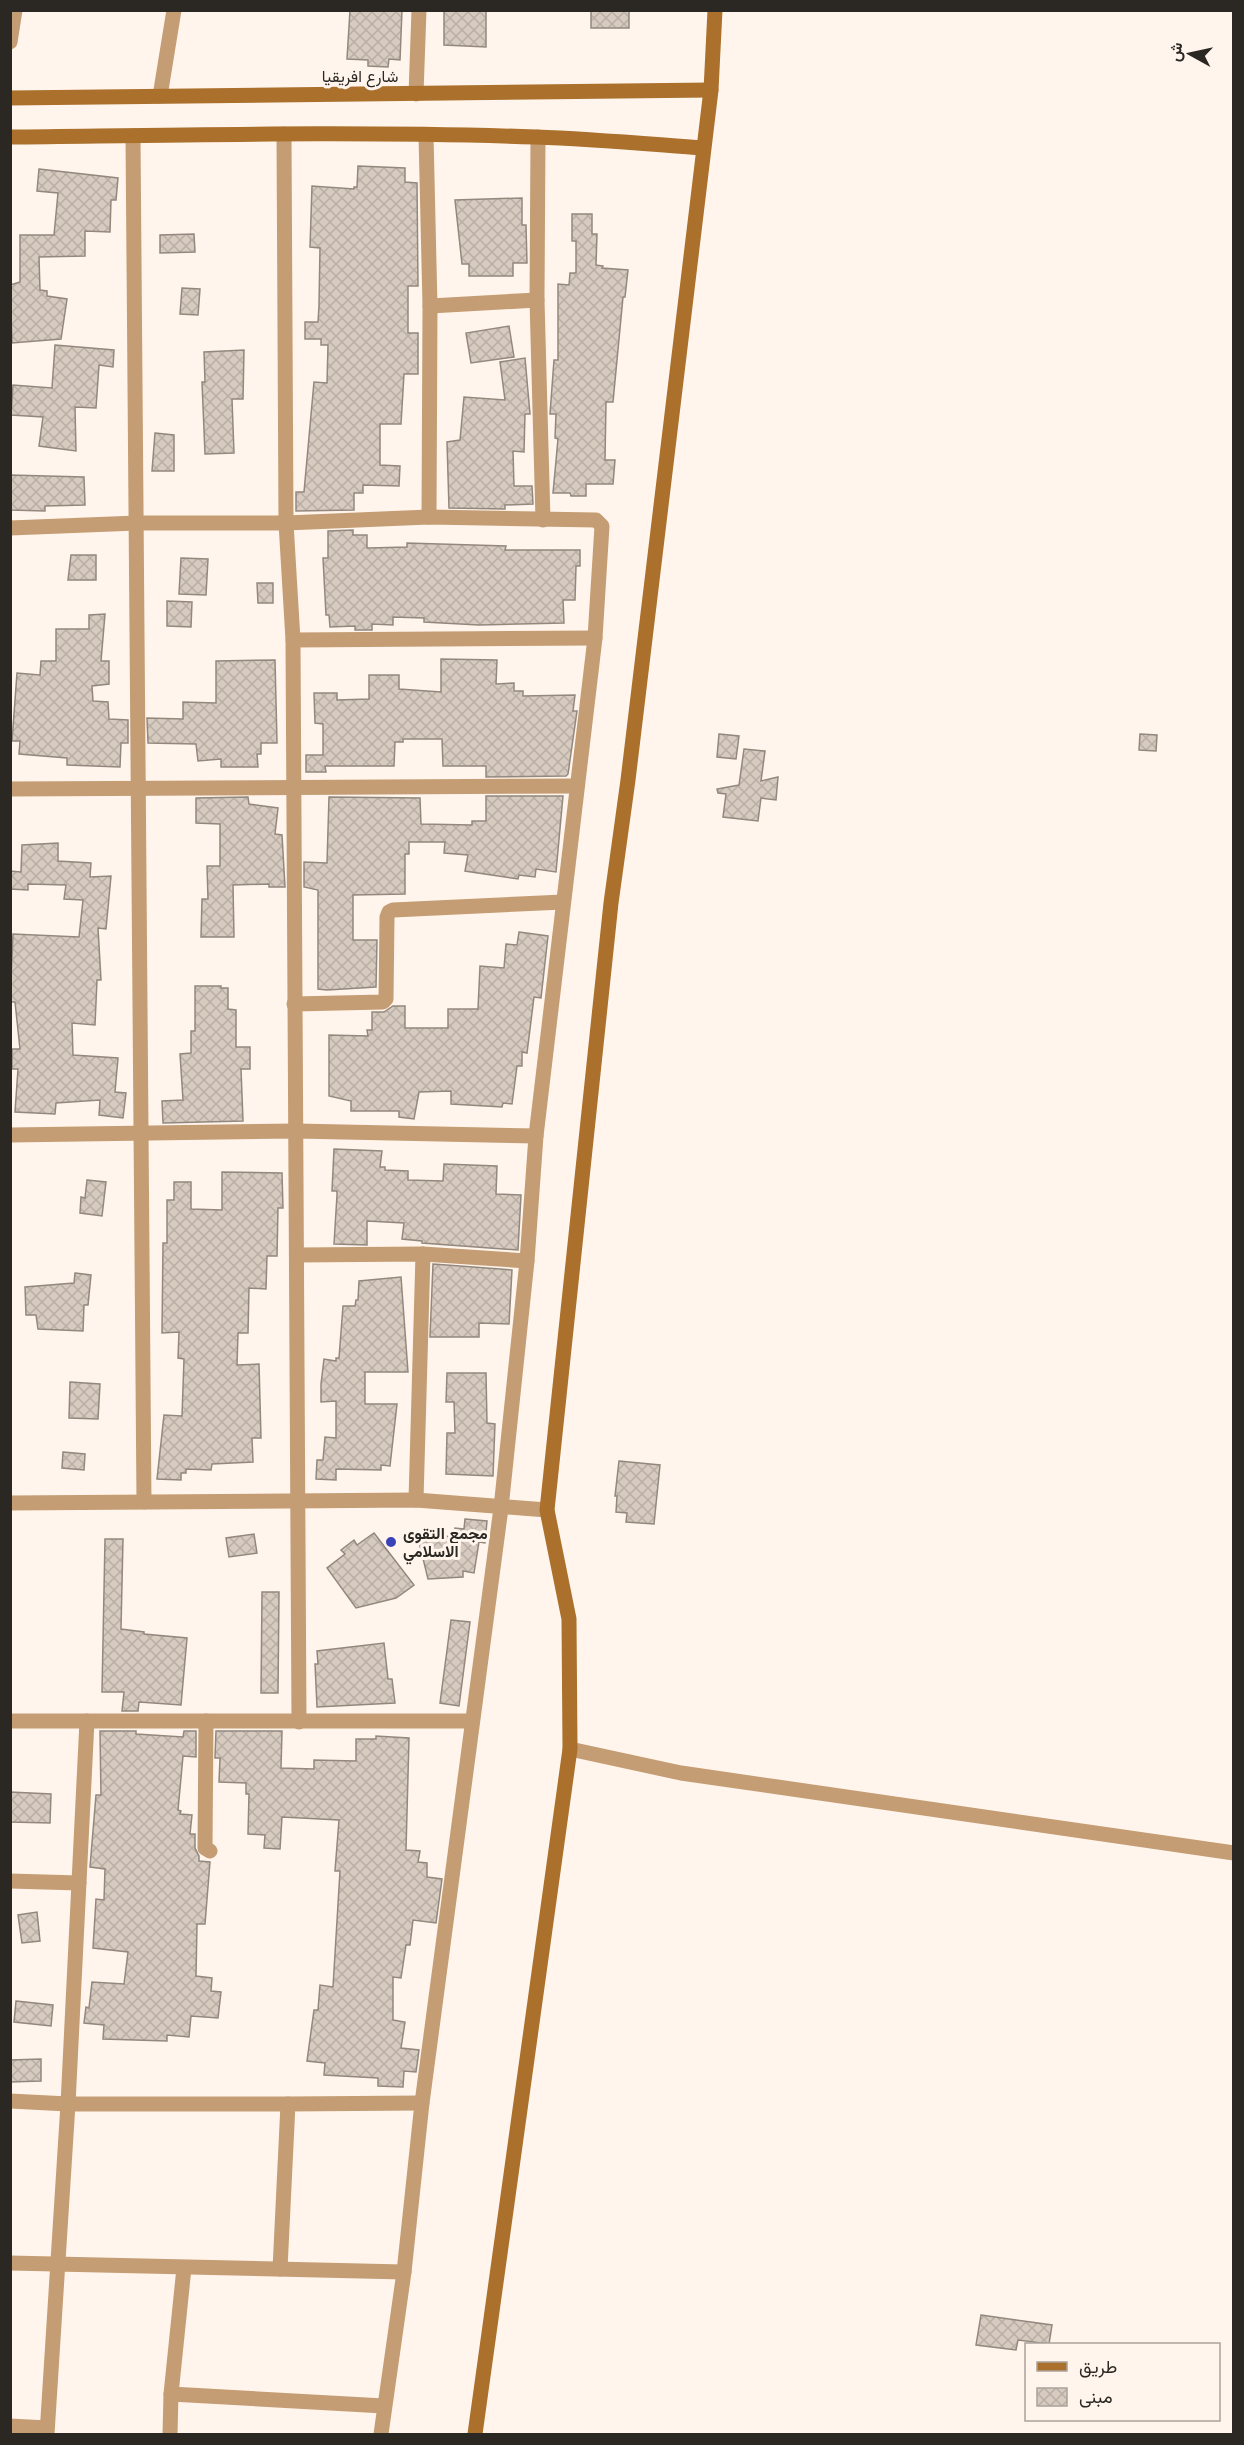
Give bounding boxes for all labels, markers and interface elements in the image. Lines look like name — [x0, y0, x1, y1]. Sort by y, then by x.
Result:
north arrow — [1160, 24, 1220, 84]
text: ش — [1164, 41, 1186, 63]
street label: شارع افريقيا — [322, 66, 398, 88]
place label: مجمع التقوى الاسلامي — [403, 1523, 488, 1565]
marker: مجمع التقوى الاسلامي — [384, 1535, 398, 1549]
legend — [1025, 2343, 1220, 2421]
text: طريق — [1079, 2355, 1117, 2378]
text: مبنى — [1079, 2385, 1113, 2408]

